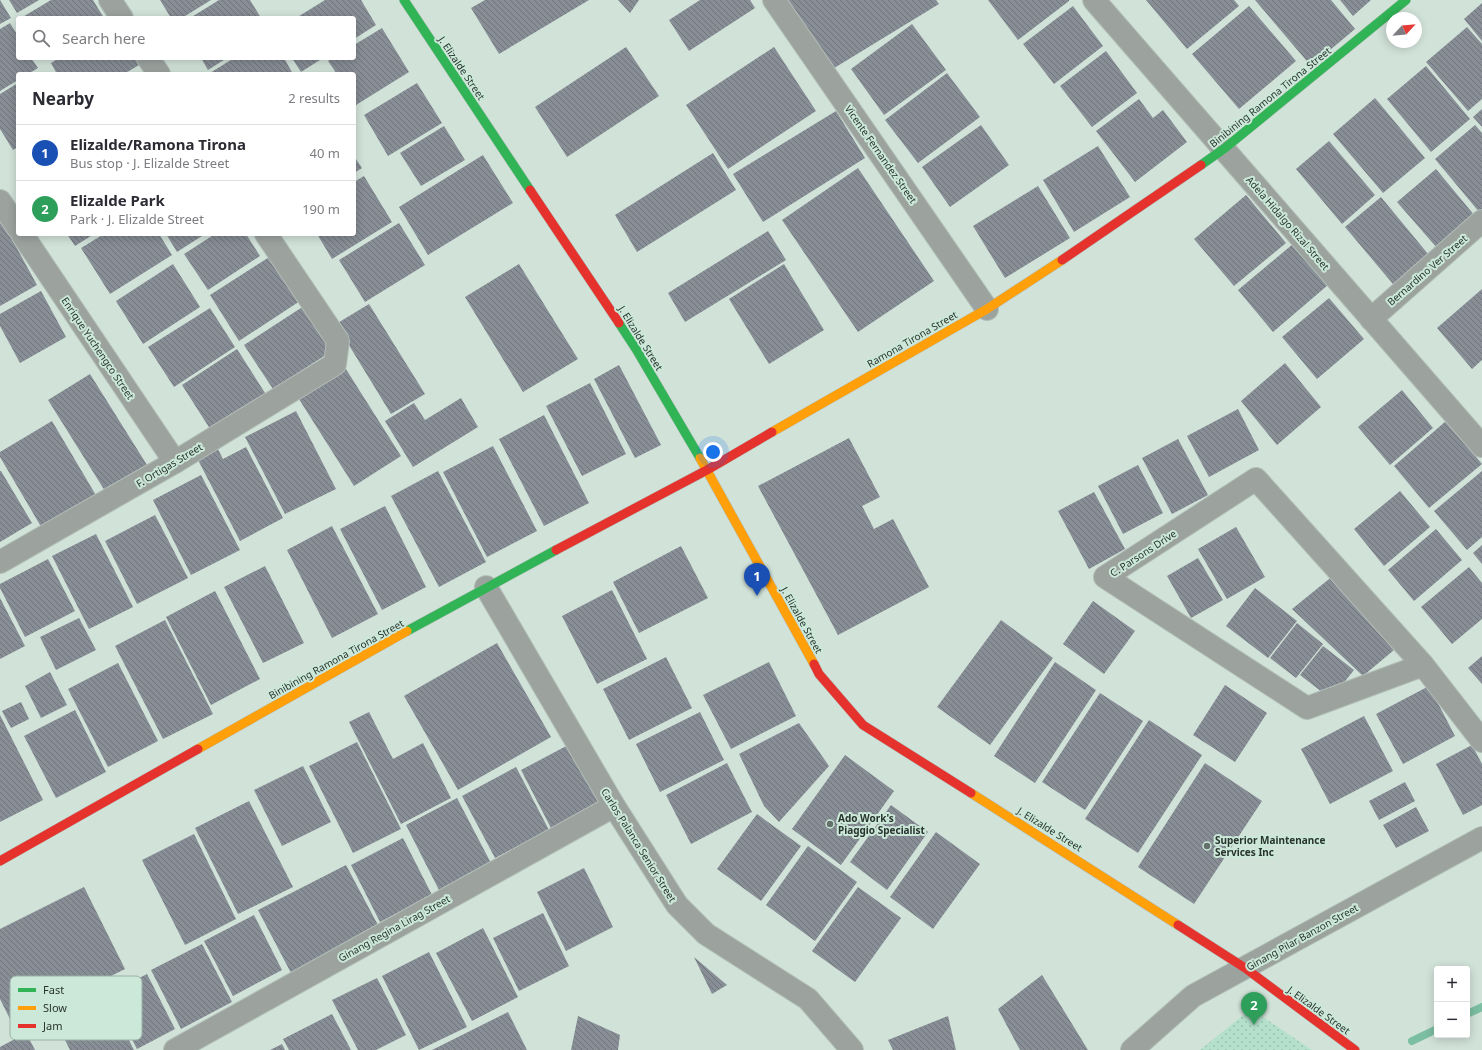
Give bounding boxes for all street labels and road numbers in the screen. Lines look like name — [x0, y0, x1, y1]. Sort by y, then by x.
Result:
street label: J. Elizalde Street — [435, 33, 489, 103]
street label: Binibining Ramona Tirona Street — [1206, 43, 1334, 150]
street label: Vicente Fernandez Street — [842, 102, 920, 206]
street label: Adela Hidalgo Rizal Street — [1243, 173, 1333, 273]
street label: Bernardino Ver Street — [1384, 231, 1470, 309]
street label: Enrique Yuchengco Street — [58, 294, 138, 402]
street label: J. Elizalde Street — [615, 302, 667, 373]
street label: Ramona Tirona Street — [864, 307, 960, 371]
street label: F. Ortigas Street — [133, 439, 205, 490]
street label: C. Parsons Drive — [1107, 526, 1179, 580]
street label: J. Elizalde Street — [777, 583, 826, 656]
street label: Binibining Ramona Tirona Street — [266, 616, 406, 702]
street label: Carlos Palanca Senior Street — [598, 785, 680, 905]
street label: J. Elizalde Street — [1014, 803, 1085, 855]
street label: Ginang Regina Lirag Street — [336, 891, 453, 965]
street label: Ginang Pilar Banzon Street — [1244, 900, 1361, 974]
street label: J. Elizalde Street — [1284, 982, 1353, 1038]

